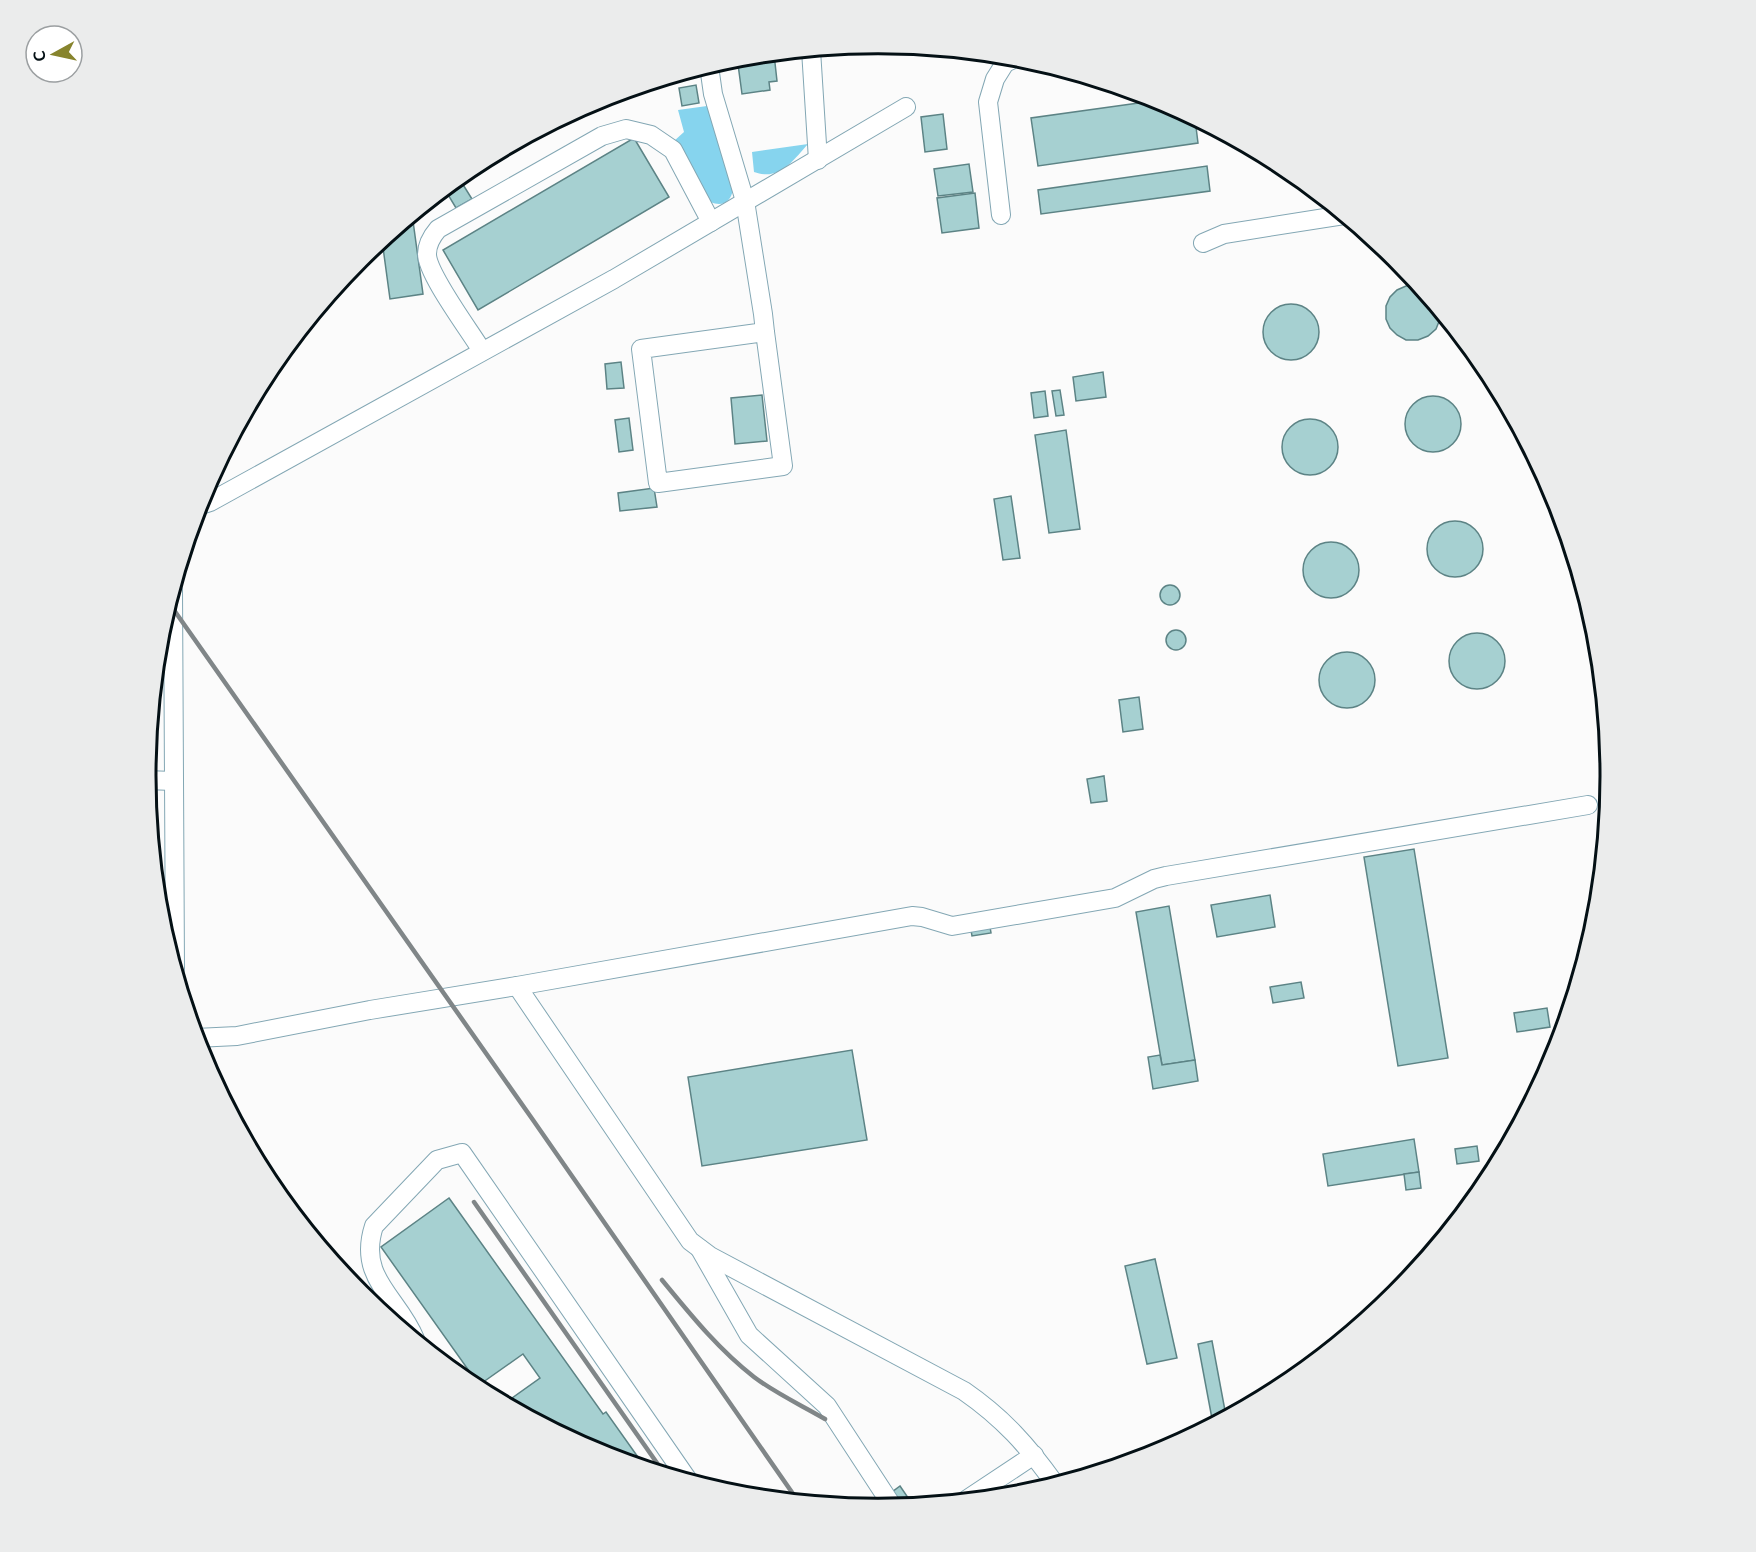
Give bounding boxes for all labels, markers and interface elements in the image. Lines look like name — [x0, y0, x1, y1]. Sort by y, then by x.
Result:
north arrow — [24, 24, 84, 84]
text: С — [28, 49, 52, 63]

